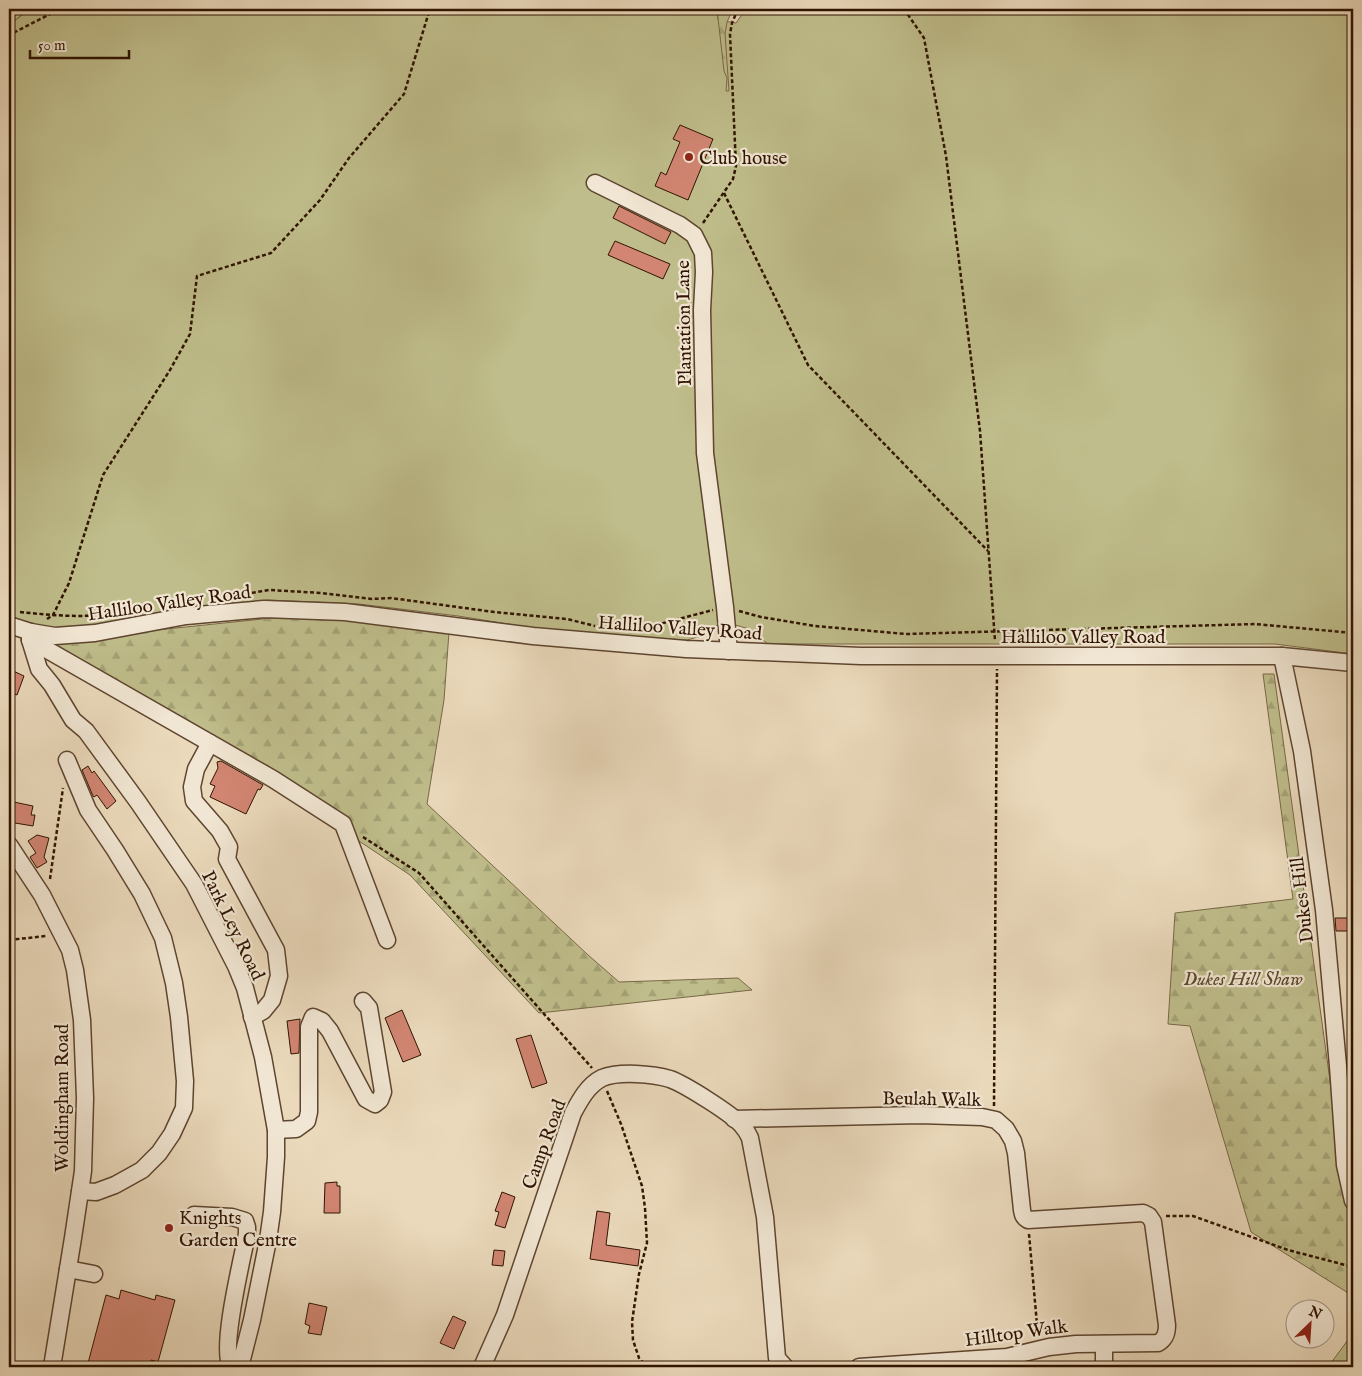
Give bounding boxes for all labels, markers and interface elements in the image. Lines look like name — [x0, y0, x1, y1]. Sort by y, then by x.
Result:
scale bar — [30, 28, 129, 60]
text: 50 m — [38, 36, 66, 55]
place label: Club house — [699, 147, 788, 171]
marker: Club house — [683, 151, 695, 163]
street label: Plantation Lane — [672, 260, 698, 386]
street label: Halliloo Valley Road — [86, 581, 253, 627]
street label: Halliloo Valley Road — [597, 611, 764, 647]
street label: Halliloo Valley Road — [1001, 626, 1166, 650]
street label: Dukes Hill — [1286, 855, 1320, 944]
street label: Park Ley Road — [195, 867, 269, 985]
park label: Dukes Hill Shaw — [1183, 968, 1303, 992]
street label: Woldingham Road — [51, 1023, 75, 1172]
street label: Beulah Walk — [882, 1087, 983, 1113]
street label: Camp Road — [518, 1096, 573, 1193]
place label: Knights Garden Centre — [179, 1207, 297, 1253]
marker: Knights Garden Centre — [163, 1222, 175, 1234]
north arrow — [1284, 1298, 1334, 1348]
text: N — [1305, 1302, 1324, 1324]
street label: Hilltop Walk — [963, 1315, 1070, 1353]

